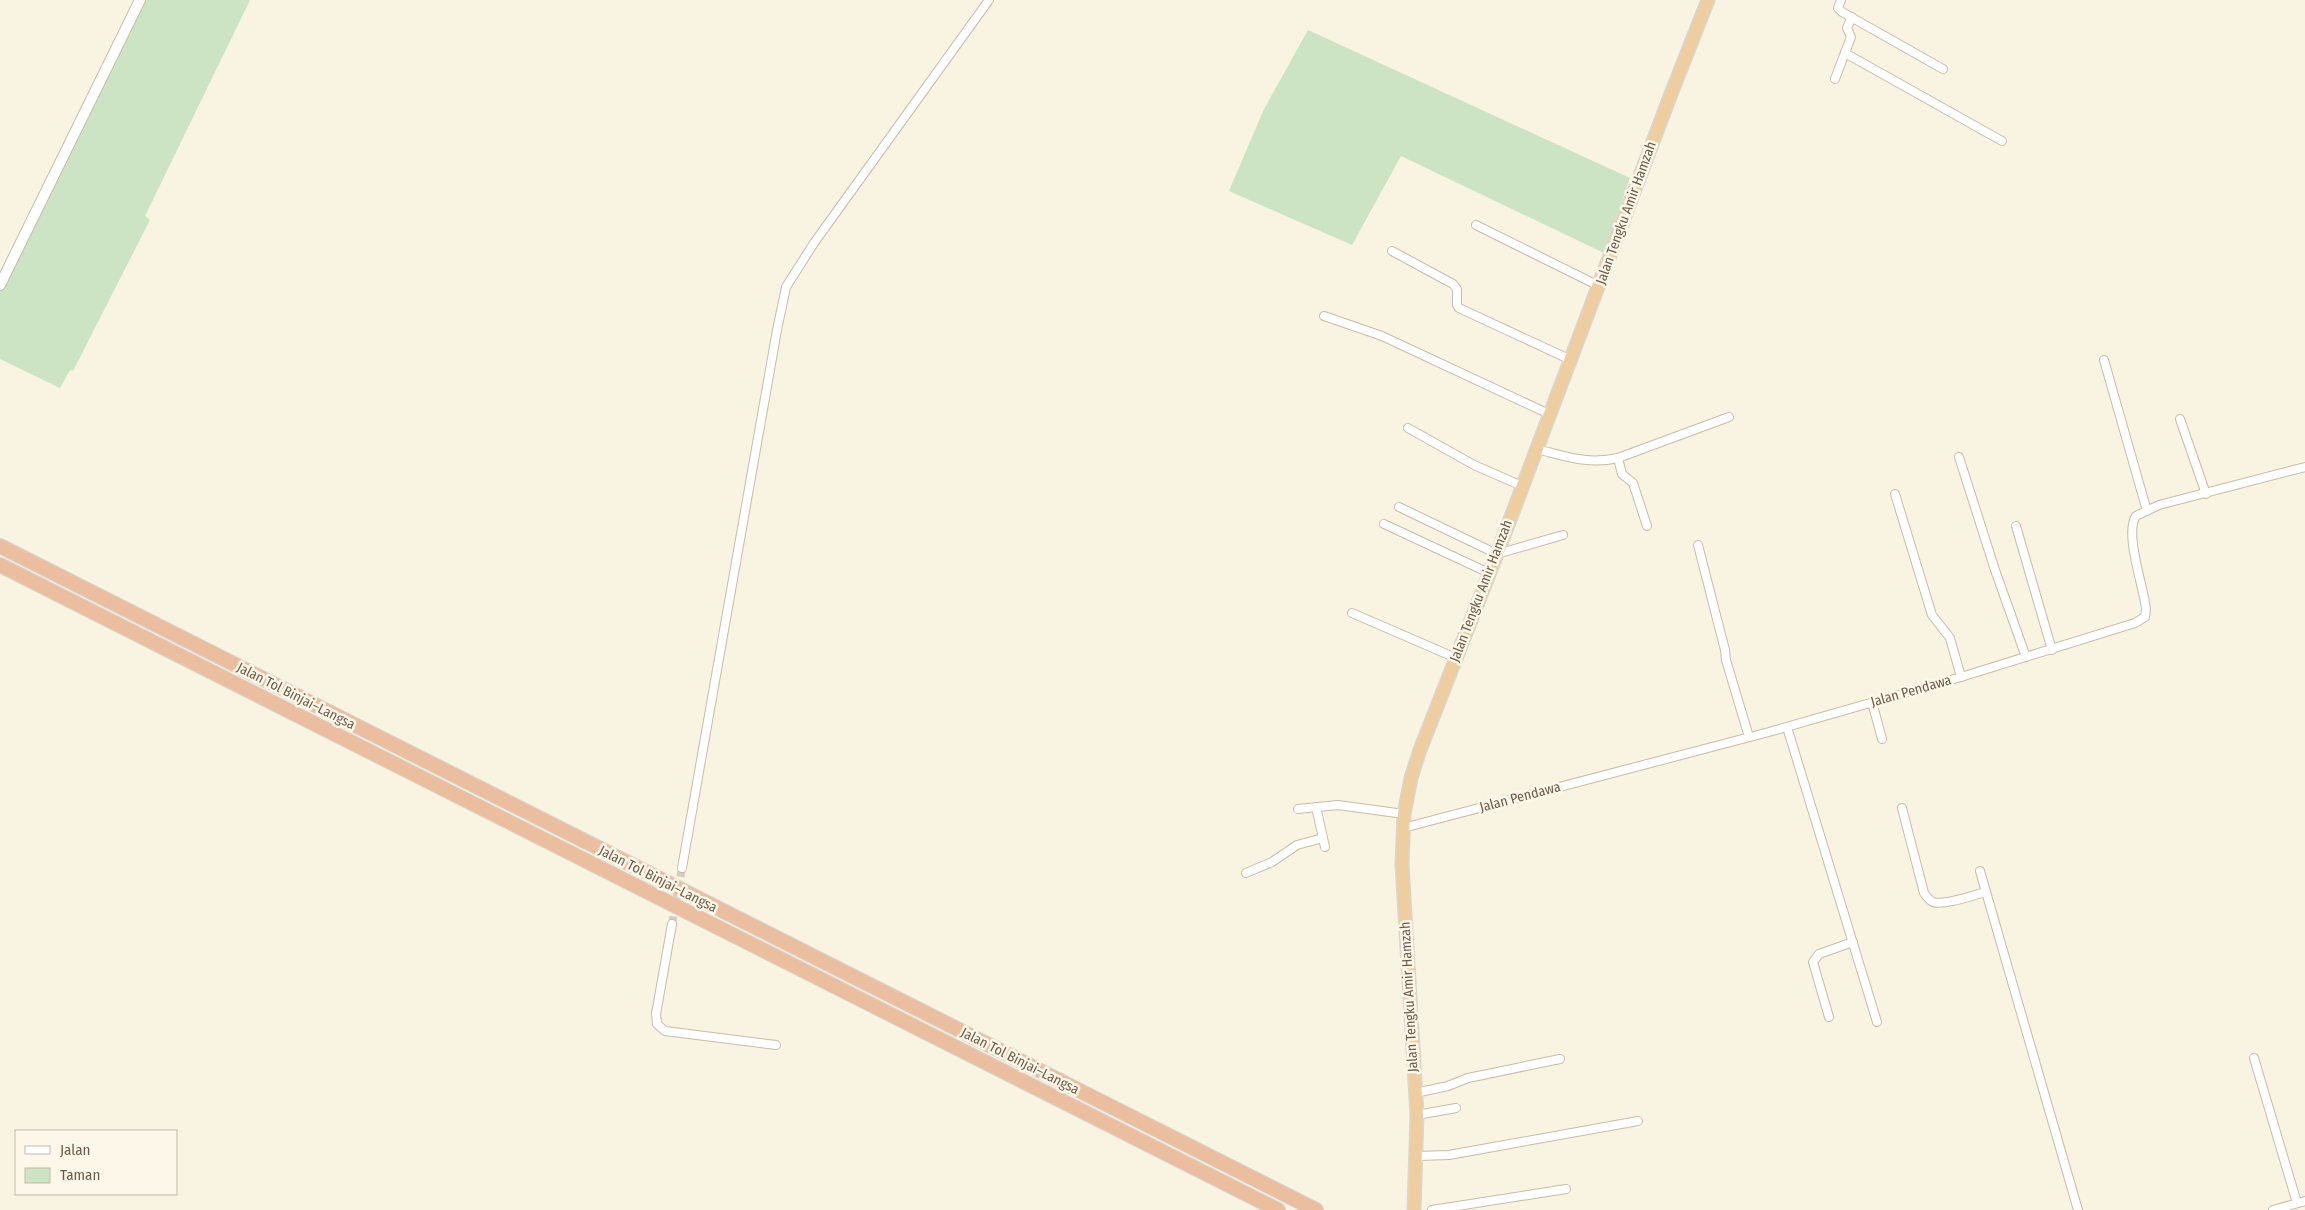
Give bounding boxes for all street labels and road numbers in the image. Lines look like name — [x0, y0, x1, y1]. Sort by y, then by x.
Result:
street label: Jalan Tengku Amir Hamzah — [1592, 139, 1660, 287]
street label: Jalan Tengku Amir Hamzah — [1446, 518, 1516, 664]
street label: Jalan Tol Binjai–Langsa — [234, 659, 358, 733]
street label: Jalan Pendawa — [1869, 671, 1953, 711]
street label: Jalan Pendawa — [1478, 778, 1562, 816]
street label: Jalan Tol Binjai–Langsa — [596, 842, 720, 916]
street label: Jalan Tengku Amir Hamzah — [1397, 921, 1421, 1073]
street label: Jalan Tol Binjai–Langsa — [958, 1024, 1082, 1098]

